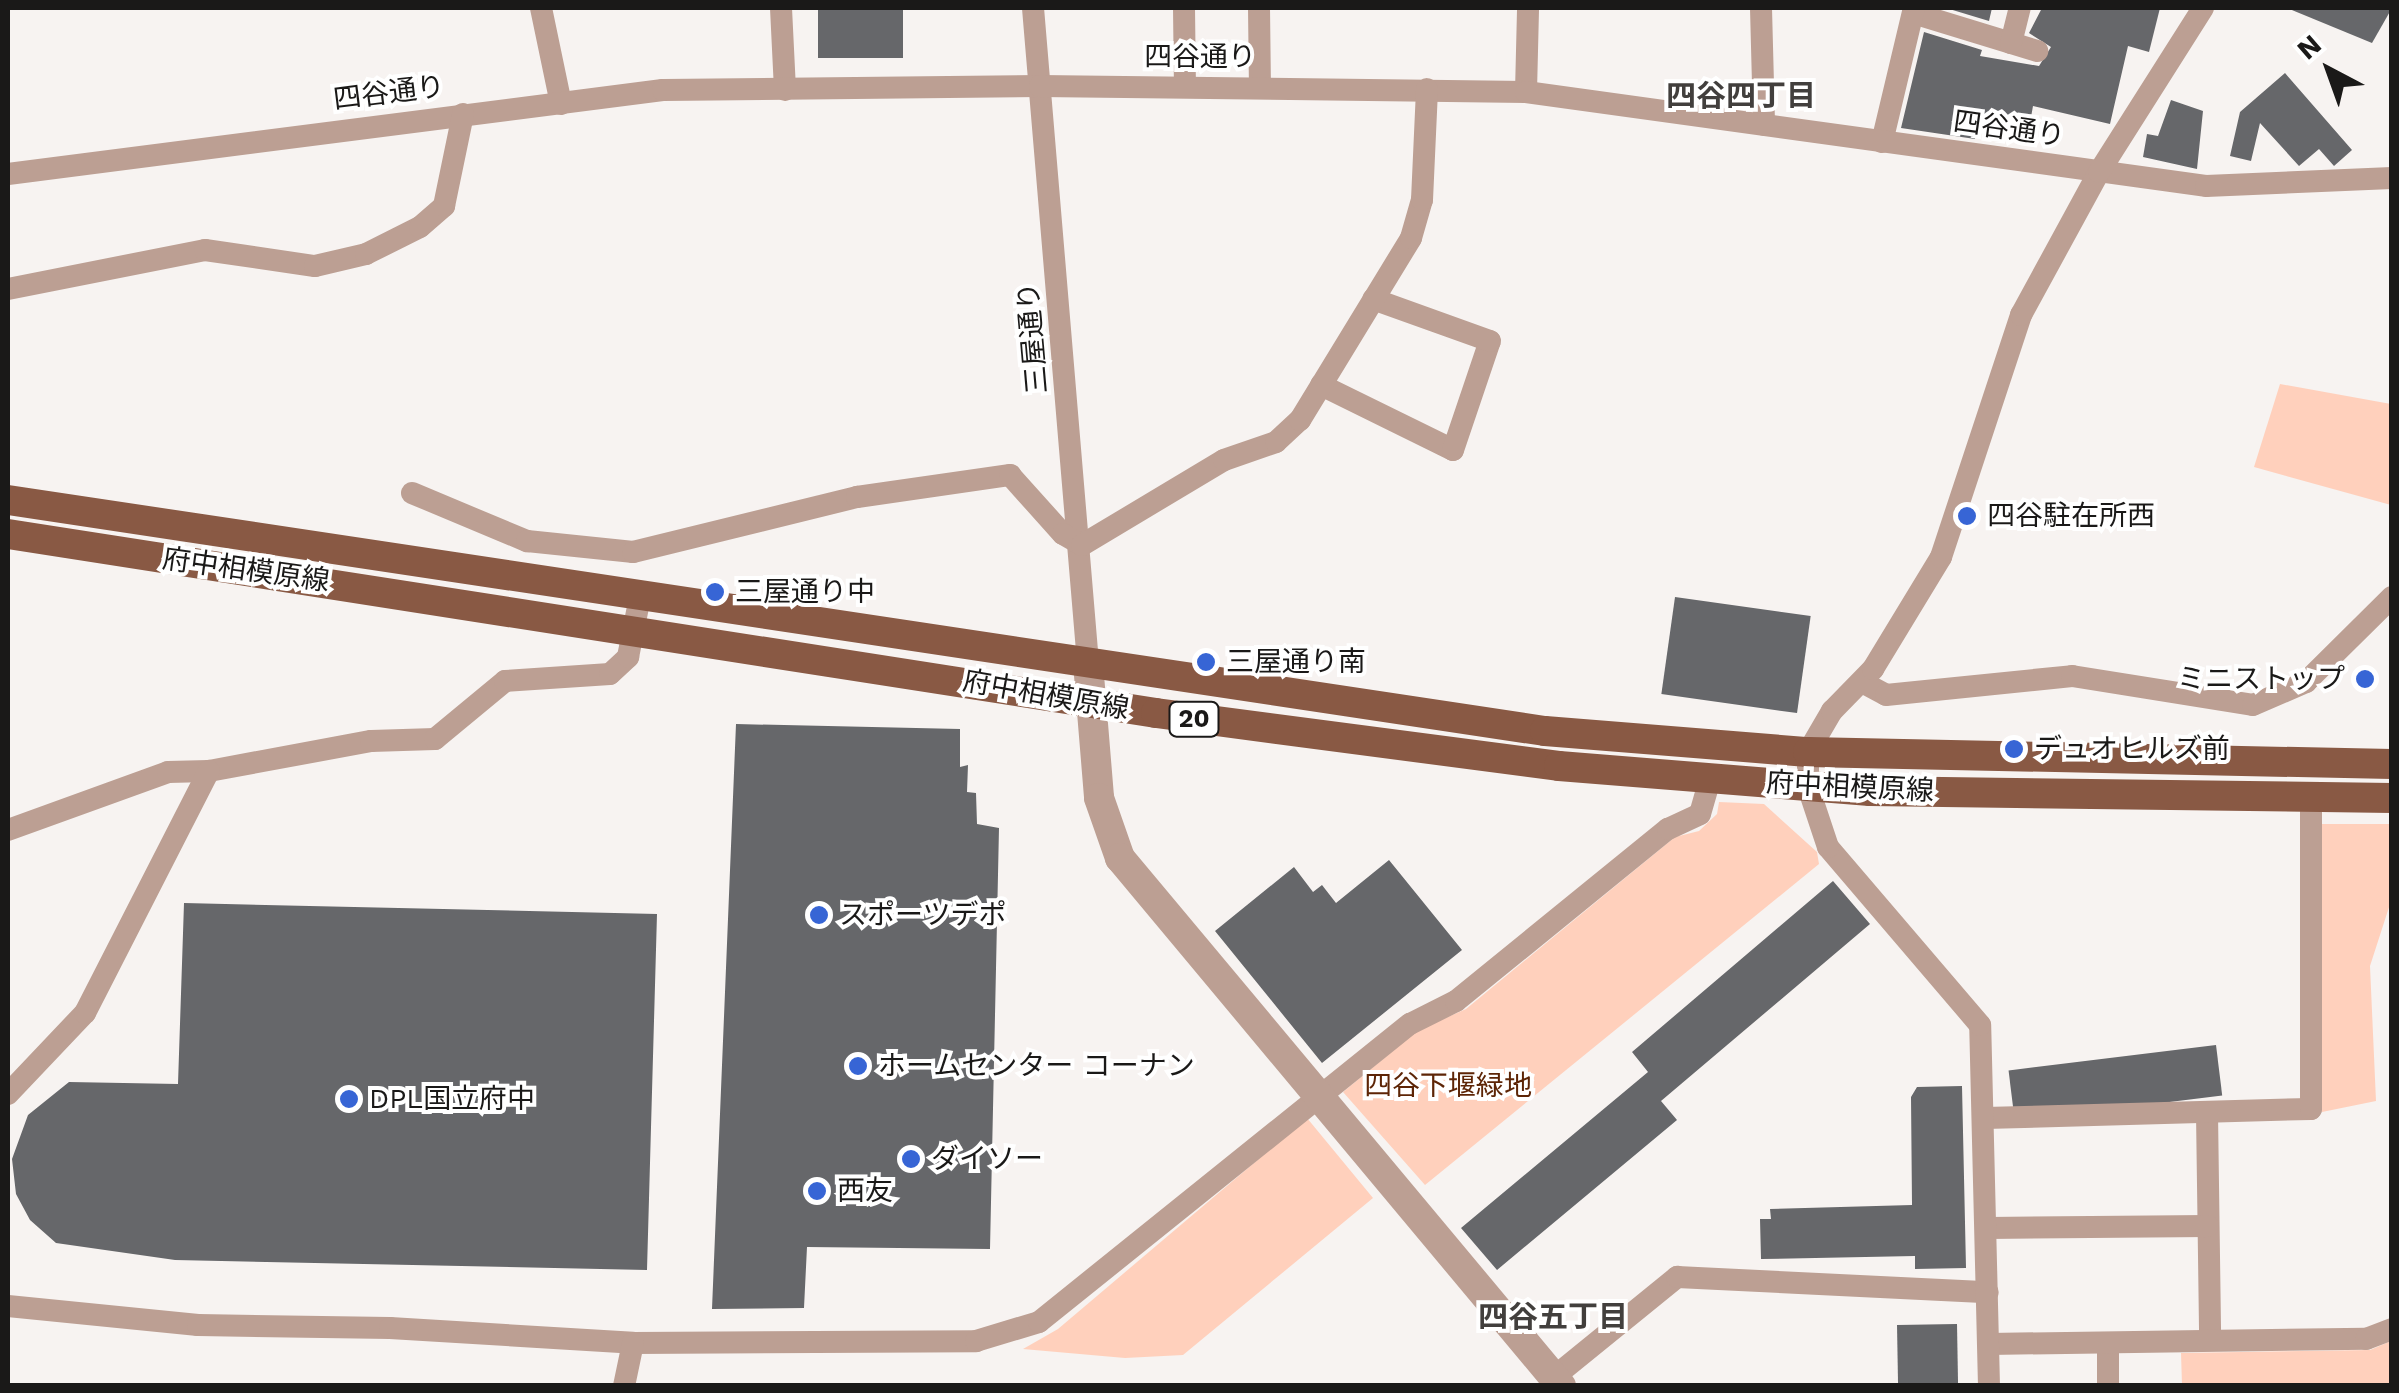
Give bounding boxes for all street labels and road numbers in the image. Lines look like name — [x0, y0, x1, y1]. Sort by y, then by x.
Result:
street label: 四谷通り — [1144, 40, 1256, 74]
street label: 四谷通り — [331, 70, 447, 116]
street label: 四谷通り — [1951, 105, 2067, 153]
street label: 三屋通り — [1011, 281, 1055, 395]
street label: 府中相模原線 — [160, 542, 332, 598]
street label: 府中相模原線 — [960, 664, 1132, 726]
road number: 20 — [1166, 699, 1222, 739]
street label: 府中相模原線 — [1765, 766, 1935, 808]

